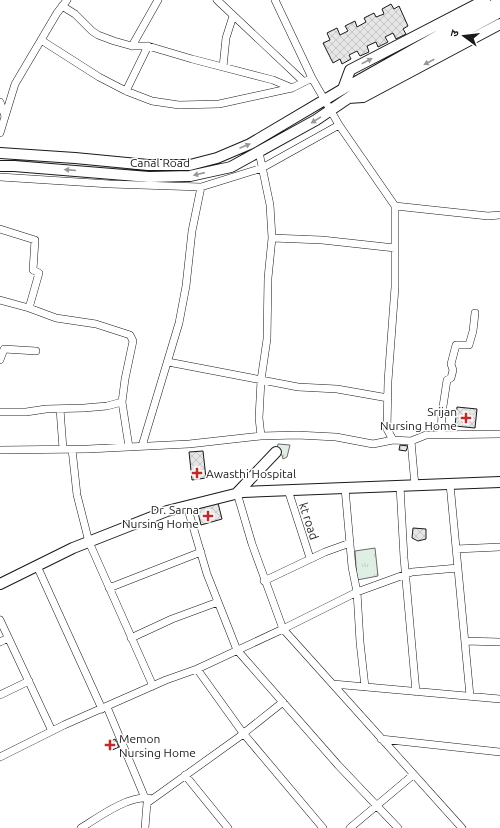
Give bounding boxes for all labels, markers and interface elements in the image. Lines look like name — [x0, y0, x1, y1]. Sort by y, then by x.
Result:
north arrow — [444, 16, 484, 56]
text: उ — [448, 28, 461, 38]
one-way arrow — [361, 58, 373, 65]
one-way arrow — [423, 59, 434, 66]
one-way arrow — [310, 116, 322, 123]
one-way arrow — [240, 143, 252, 149]
street label: Canal Road — [130, 156, 190, 169]
one-way arrow — [64, 167, 76, 174]
one-way arrow — [193, 172, 205, 178]
place label: Srijan Nursing Home — [380, 405, 457, 432]
marker: Srijan Nursing Home — [460, 412, 472, 424]
marker: Awasthi Hospital — [191, 467, 203, 479]
place label: Awasthi Hospital — [206, 467, 296, 480]
street label: kt road — [297, 501, 321, 541]
place label: Dr. Sarna Nursing Home — [122, 503, 199, 530]
marker: Dr. Sarna Nursing Home — [202, 510, 214, 522]
place label: Memon Nursing Home — [119, 732, 196, 759]
marker: Memon Nursing Home — [104, 739, 116, 751]

